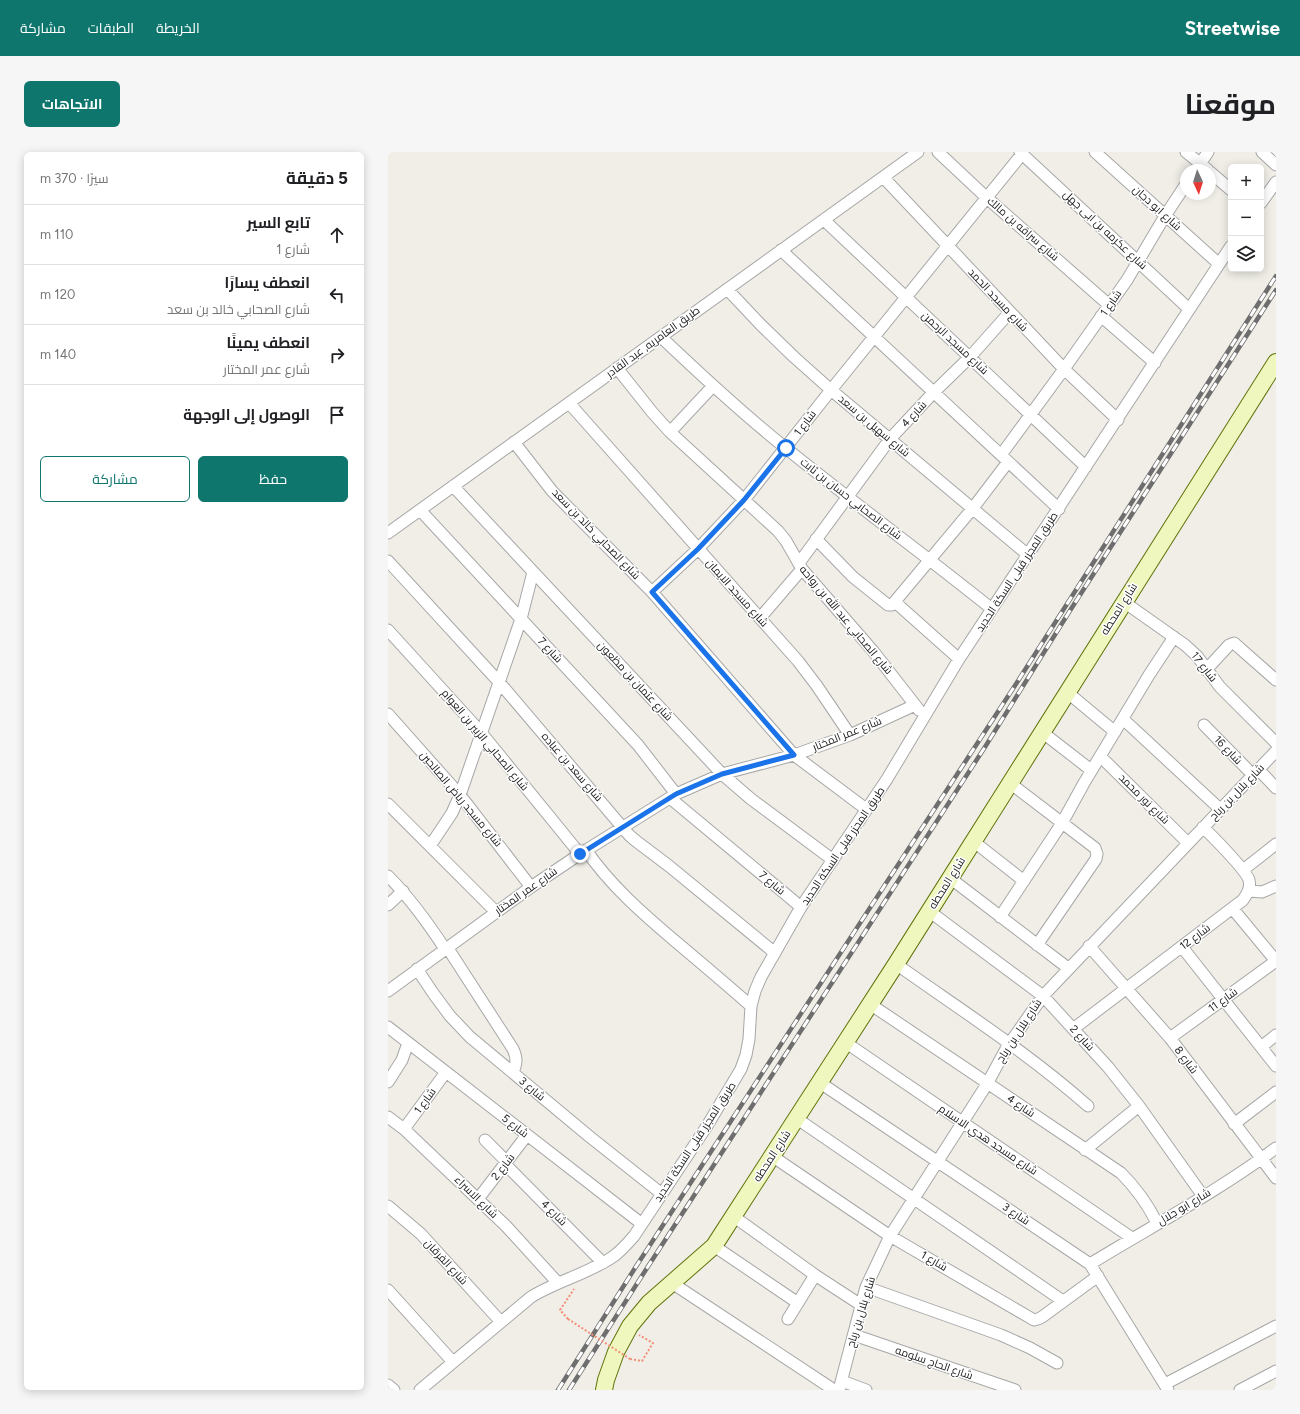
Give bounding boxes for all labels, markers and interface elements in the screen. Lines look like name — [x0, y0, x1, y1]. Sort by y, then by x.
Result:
text: Streetwise — [1185, 17, 1280, 40]
text: مشاركة — [20, 20, 66, 37]
text: الطبقات — [88, 20, 134, 37]
text: الخريطة — [156, 20, 200, 37]
button: الاتجاهات — [24, 81, 120, 127]
text: موقعنا — [1185, 87, 1276, 121]
north arrow — [1180, 164, 1216, 200]
map controls — [1228, 164, 1264, 272]
button: + — [1228, 164, 1264, 200]
text: 5 دقيقة — [286, 168, 348, 188]
text: سيرًا · 370 m — [40, 171, 108, 186]
street label: شارع ابو دجان — [1129, 183, 1184, 234]
street label: شارع عكرمه بن ابى جهل — [1060, 188, 1150, 273]
street label: شارع سراقه بن مالك — [984, 194, 1061, 264]
button: − — [1228, 200, 1264, 236]
text: تابع السير — [247, 214, 310, 232]
icon: ahead — [326, 224, 348, 246]
text: 110 m — [40, 227, 73, 242]
button: layers — [1228, 236, 1264, 272]
text: شارع 1 — [276, 242, 310, 257]
street label: شارع مسجد الحمد — [965, 266, 1031, 335]
text: انعطف يسارًا — [225, 274, 310, 292]
icon: left — [326, 284, 348, 306]
text: 120 m — [40, 287, 75, 302]
street label: شارع 1 — [1097, 288, 1125, 319]
text: شارع الصحابي خالد بن سعد — [167, 302, 310, 317]
street label: طريق العامريه, عبد القادر — [603, 304, 702, 381]
street label: شارع مسجد الرحمن — [918, 309, 991, 378]
text: انعطف يمينًا — [226, 334, 310, 352]
icon: right — [326, 344, 348, 366]
text: 140 m — [40, 347, 76, 362]
text: شارع عمر المختار — [223, 362, 310, 377]
street label: شارع سهيل بن سعد — [835, 392, 912, 460]
street label: شارع 4 — [899, 398, 930, 430]
icon: arrive — [326, 404, 348, 426]
text: الوصول إلى الوجهة — [183, 406, 310, 424]
street label: شارع 1 — [791, 408, 820, 439]
route start — [777, 439, 795, 457]
street label: شارع الصحابي حسان بن ثابت — [797, 455, 904, 544]
button: مشاركة — [40, 456, 190, 502]
button: حفظ — [198, 456, 348, 502]
street label: شارع الصحابي خالد بن سعد — [548, 486, 643, 583]
street label: طريق المجزر قبلى السكة الحديد — [973, 510, 1061, 634]
street label: شارع مسجد الايمان — [702, 556, 771, 630]
street label: شارع الصحابي عبد الله بن رواحه — [795, 562, 897, 678]
street label: شارع المحطه — [1098, 581, 1141, 638]
street label: شارع 7 — [534, 635, 565, 666]
street label: شارع عثمان بن مظعون — [594, 639, 675, 724]
street label: شارع 17 — [1187, 649, 1220, 685]
street label: شارع الصحابي الزبير بن العوام — [437, 687, 531, 795]
street label: شارع عمر المختار — [810, 714, 884, 755]
street label: شارع سعد بن عباده — [538, 730, 605, 805]
street label: شارع 16 — [1211, 733, 1245, 768]
street label: شارع مسجد رياض الصالحين — [416, 749, 505, 850]
street label: شارع بلال بن رباح — [1207, 761, 1268, 824]
street label: شارع نور محمد — [1115, 771, 1172, 828]
street label: طريق المجزر قبلى السكة الحديد — [798, 784, 888, 908]
route end — [571, 845, 589, 863]
street label: شارع المحطه — [926, 855, 969, 912]
street label: شارع عمر المختار — [491, 865, 560, 919]
street label: شارع 7 — [756, 868, 788, 898]
street label: شارع 12 — [1177, 921, 1213, 953]
street label: شارع 11 — [1206, 985, 1241, 1016]
street label: شارع بلال بن رباح — [994, 997, 1045, 1066]
street label: شارع 2 — [1066, 1022, 1097, 1054]
street label: شارع 8 — [1171, 1044, 1200, 1077]
street label: شارع 3 — [516, 1074, 548, 1104]
street label: طريق المجزر قبلى السكة الحديد — [651, 1080, 739, 1204]
street label: شارع 1 — [411, 1086, 439, 1117]
street label: شارع 4 — [1004, 1092, 1037, 1121]
street label: شارع مسجد هدي الاسلام — [935, 1102, 1040, 1180]
street label: شارع 5 — [498, 1112, 531, 1141]
street label: شارع المحطه — [751, 1128, 794, 1185]
street label: شارع 2 — [489, 1151, 518, 1184]
street label: شارع الاسراء — [451, 1173, 500, 1222]
street label: شارع ابو جلال — [1155, 1186, 1213, 1229]
street label: شارع 4 — [538, 1197, 570, 1229]
street label: شارع 3 — [999, 1200, 1032, 1229]
street label: شارع الفرقان — [421, 1237, 470, 1288]
street label: شارع 1 — [918, 1248, 950, 1275]
street label: شارع بلال بن رباح — [844, 1275, 879, 1349]
street label: شارع الحاج سلومه — [893, 1344, 975, 1383]

